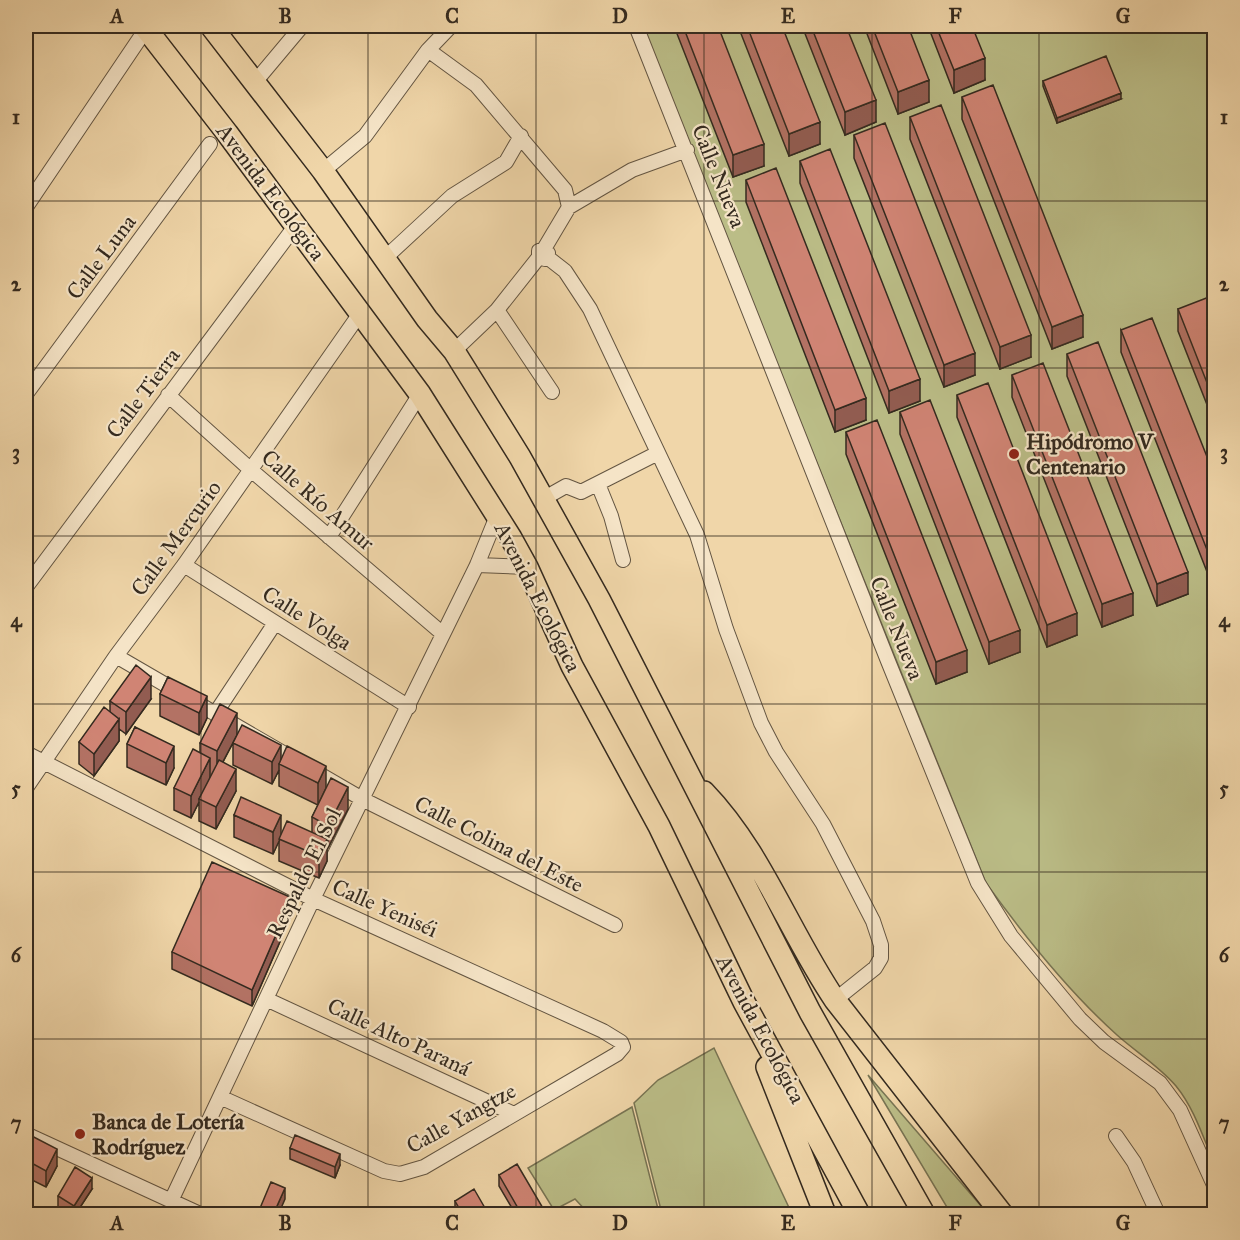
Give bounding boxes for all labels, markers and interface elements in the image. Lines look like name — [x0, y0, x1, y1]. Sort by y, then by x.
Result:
text: A — [108, 4, 124, 28]
text: B — [278, 4, 292, 28]
text: C — [445, 4, 459, 28]
text: D — [612, 4, 628, 28]
text: E — [781, 4, 796, 28]
text: F — [948, 4, 962, 28]
text: G — [1116, 4, 1131, 28]
text: 1 — [12, 105, 20, 129]
text: 1 — [1220, 105, 1228, 129]
street label: Avenida Ecológica — [210, 117, 332, 266]
street label: Calle Nueva — [686, 120, 752, 232]
street label: Calle Luna — [60, 209, 142, 305]
text: 2 — [11, 272, 22, 296]
text: 2 — [1219, 272, 1230, 296]
street label: Calle Tierra — [100, 342, 186, 443]
place label: Hipódromo V Centenario — [1026, 428, 1155, 480]
text: 3 — [12, 440, 20, 465]
text: 3 — [1220, 440, 1228, 465]
street label: Calle Río Amur — [256, 444, 380, 557]
marker: Hipódromo V Centenario — [1007, 447, 1021, 461]
street label: Calle Mercurio — [125, 475, 227, 601]
street label: Avenida Ecológica — [488, 517, 588, 677]
street label: Calle Nueva — [864, 572, 930, 684]
street label: Calle Volga — [257, 580, 357, 656]
text: 4 — [10, 608, 22, 633]
text: 4 — [1218, 608, 1230, 633]
text: 5 — [11, 776, 21, 800]
text: 5 — [1219, 776, 1229, 800]
street label: Calle Colina del Este — [410, 790, 588, 898]
street label: Respaldo El Sol — [261, 803, 347, 943]
street label: Calle Yeniséi — [328, 873, 442, 943]
text: 6 — [11, 943, 23, 967]
text: 6 — [1219, 943, 1231, 967]
street label: Avenida Ecológica — [710, 949, 812, 1109]
street label: Calle Alto Paraná — [323, 992, 475, 1082]
street label: Calle Yangtze — [401, 1077, 521, 1159]
place label: Banca de Lotería Rodríguez — [92, 1108, 245, 1160]
text: 7 — [11, 1111, 22, 1135]
text: 7 — [1219, 1111, 1230, 1135]
marker: Banca de Lotería Rodríguez — [73, 1127, 87, 1141]
text: A — [108, 1211, 124, 1235]
text: B — [278, 1211, 292, 1235]
text: C — [445, 1211, 459, 1235]
text: D — [612, 1211, 628, 1235]
text: E — [781, 1211, 796, 1235]
text: F — [948, 1211, 962, 1235]
text: G — [1116, 1211, 1131, 1235]

